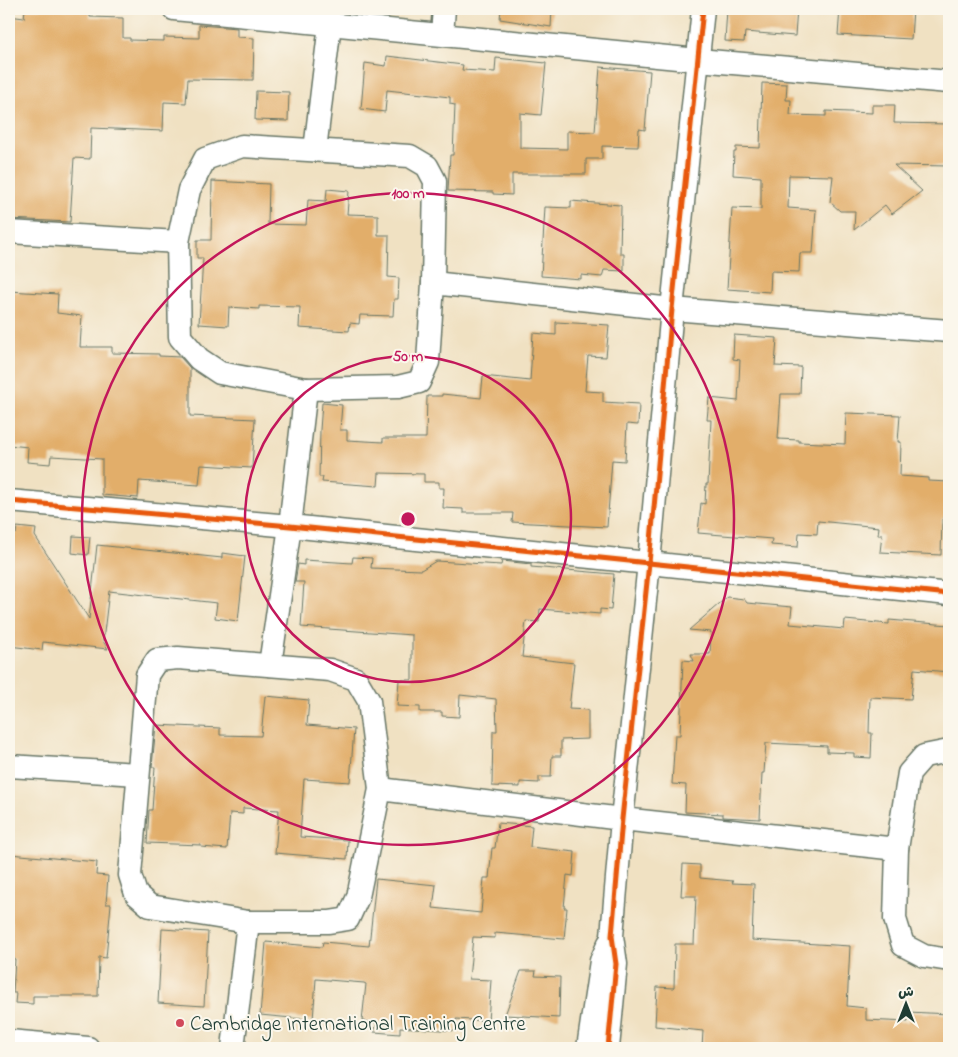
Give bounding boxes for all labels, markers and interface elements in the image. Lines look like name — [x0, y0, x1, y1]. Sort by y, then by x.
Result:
text: 100 m — [391, 183, 425, 205]
text: 50 m — [393, 346, 424, 368]
centre of rings — [399, 510, 417, 528]
north arrow — [880, 980, 930, 1030]
text: ش — [898, 982, 914, 1003]
place label: Cambridge International Training Centre — [190, 1010, 526, 1042]
marker: Cambridge International Training Centre — [174, 1017, 186, 1029]

